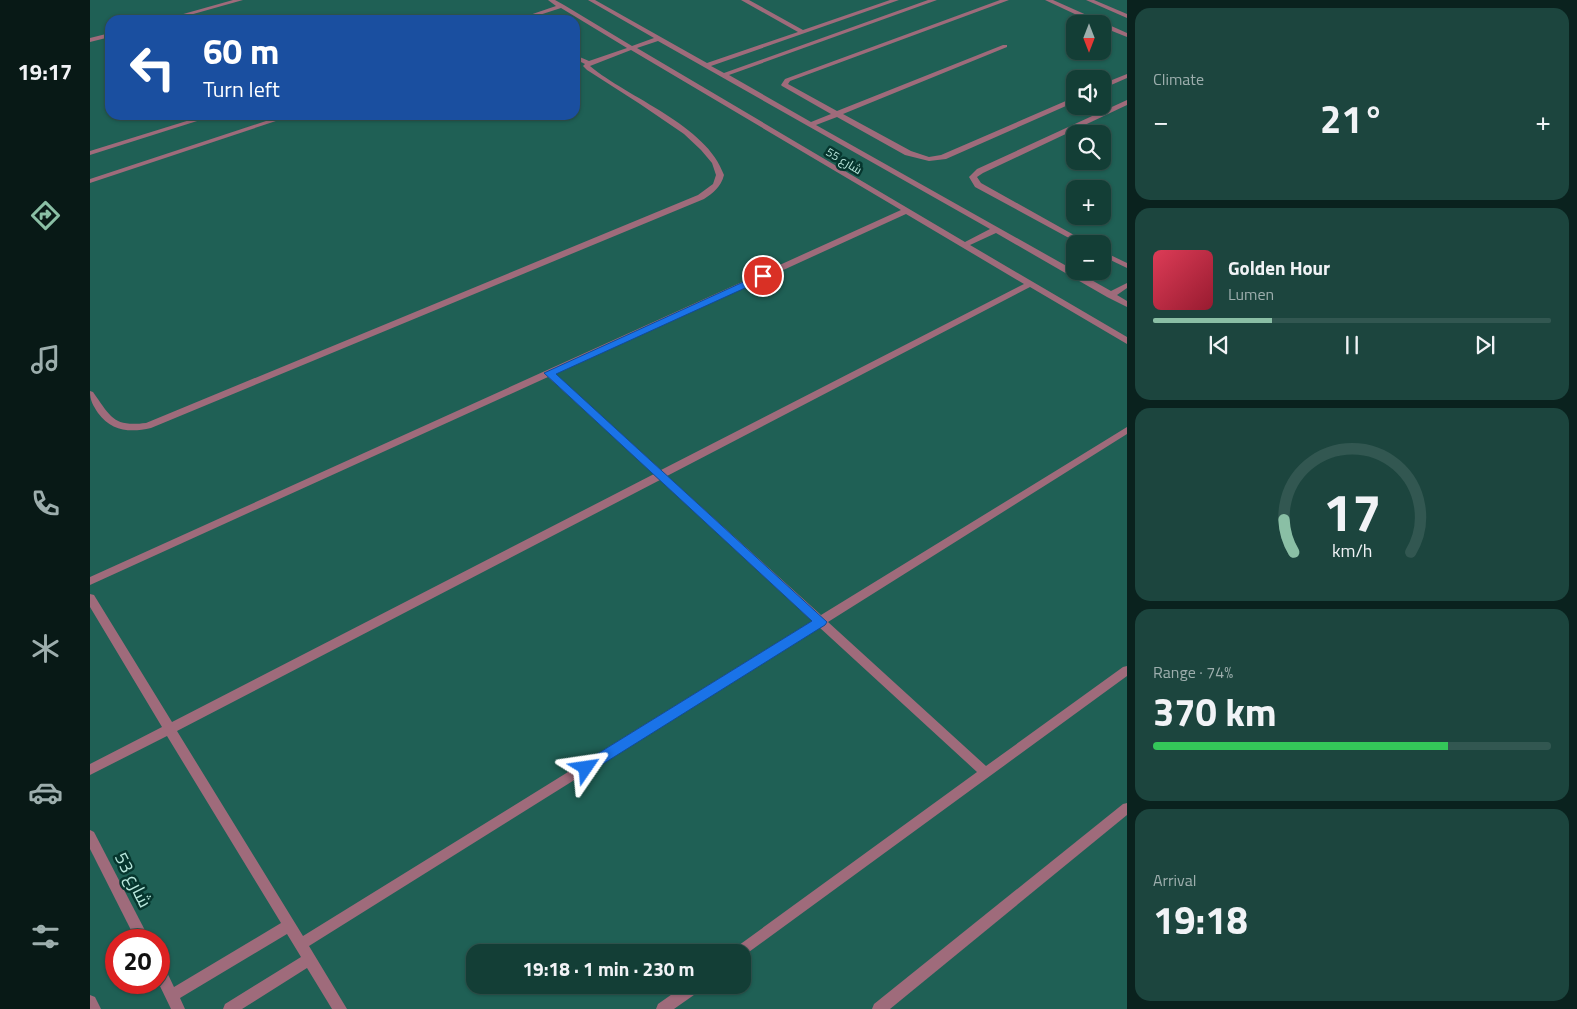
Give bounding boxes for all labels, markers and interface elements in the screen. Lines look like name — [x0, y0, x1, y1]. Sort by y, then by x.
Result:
north arrow — [1066, 15, 1111, 60]
map controls — [1066, 15, 1111, 280]
text: 60 m — [203, 24, 279, 78]
icon: left — [120, 35, 185, 100]
text: 19:17 — [18, 55, 72, 89]
text: Climate — [1153, 67, 1204, 91]
button: sound — [1066, 70, 1111, 115]
text: Turn left — [203, 72, 280, 106]
text: 21° — [1320, 90, 1384, 148]
text: − — [1153, 99, 1169, 142]
text: + — [1535, 99, 1551, 142]
button: search — [1066, 125, 1111, 170]
street label: شارع 55 — [823, 142, 866, 179]
button: + — [1066, 180, 1111, 225]
icon: directions — [28, 198, 63, 233]
button: − — [1066, 235, 1111, 280]
text: Golden Hour — [1228, 253, 1330, 282]
pin — [742, 255, 784, 297]
icon: arrive — [749, 262, 777, 290]
text: Lumen — [1228, 282, 1274, 306]
icon: previous — [1205, 331, 1233, 359]
icon: pause — [1338, 331, 1366, 359]
icon: next — [1471, 331, 1499, 359]
icon: music — [28, 342, 63, 377]
text: 17 — [1323, 472, 1381, 551]
icon: phone — [28, 486, 63, 521]
text: km/h — [1332, 537, 1372, 564]
icon: climate — [28, 631, 63, 666]
text: Range · 74% — [1153, 660, 1233, 684]
text: 370 km — [1153, 683, 1277, 741]
position arrow — [559, 741, 611, 793]
icon: car — [28, 775, 63, 810]
street label: شارع 53 — [108, 847, 159, 912]
text: Arrival — [1153, 868, 1196, 892]
text: 19:18 — [1153, 891, 1248, 949]
icon: filters — [28, 919, 63, 954]
speed limit sign: 20 — [105, 929, 170, 994]
text: 19:18 · 1 min · 230 m — [522, 954, 695, 983]

